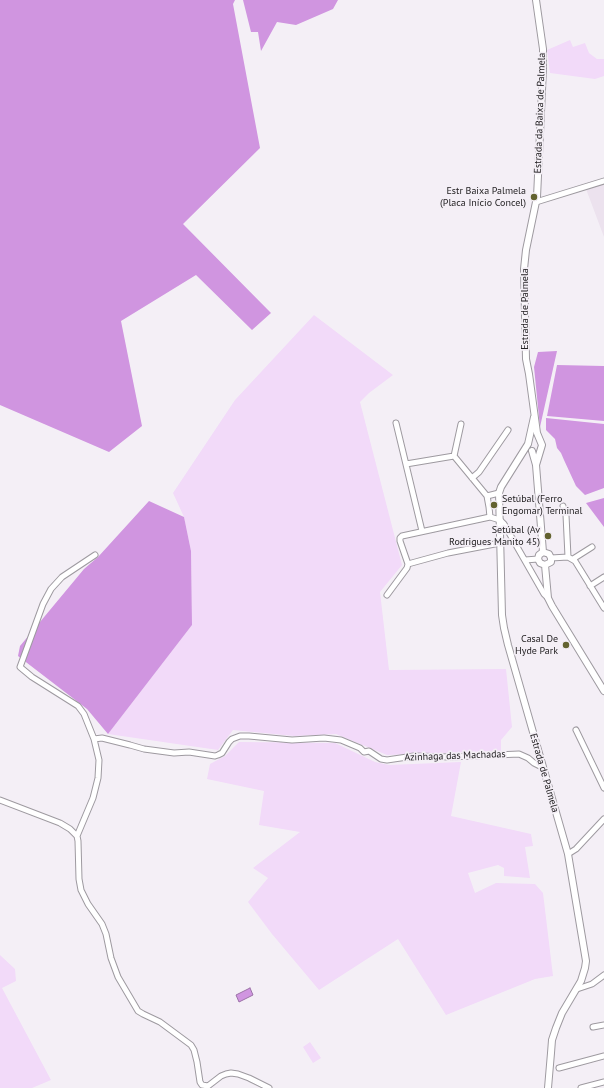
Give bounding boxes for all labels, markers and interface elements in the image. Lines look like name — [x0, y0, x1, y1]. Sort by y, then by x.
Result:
street label: Estrada da Baixa de Palmela — [532, 52, 548, 174]
place label: Estr Baixa Palmela (Placa Início Concel) — [440, 185, 526, 208]
marker: Estr Baixa Palmela (Placa Início Concel) — [529, 192, 539, 202]
street label: Estrada de Palmela — [519, 268, 531, 350]
place label: Setúbal (Ferro Engomar) Terminal — [502, 493, 582, 516]
marker: Setúbal (Ferro Engomar) Terminal — [489, 500, 499, 510]
place label: Setúbal (Av Rodrigues Manito 45) — [449, 524, 540, 548]
marker: Setúbal (Av Rodrigues Manito 45) — [543, 531, 553, 541]
place label: Casal De Hyde Park — [515, 633, 558, 656]
marker: Casal De Hyde Park — [561, 640, 571, 650]
street label: Estrada de Palmela — [527, 732, 561, 814]
street label: Azinhaga das Machadas — [404, 748, 506, 764]

